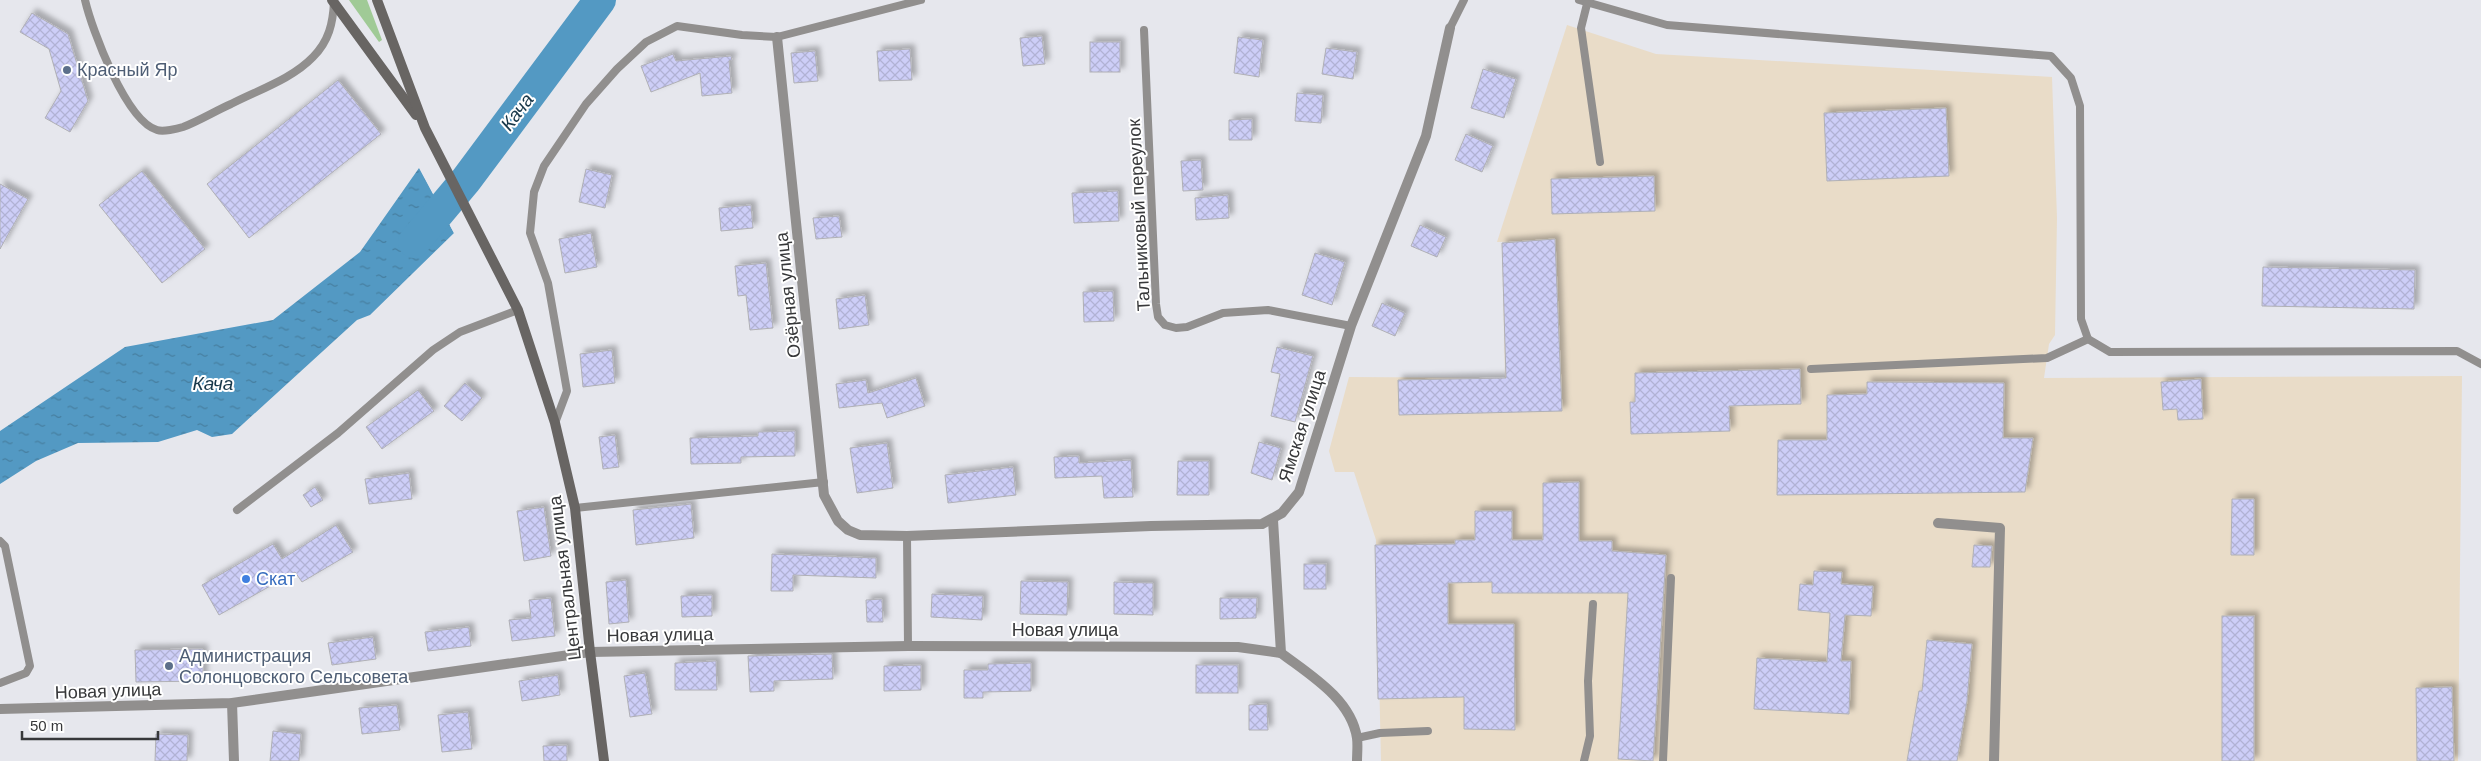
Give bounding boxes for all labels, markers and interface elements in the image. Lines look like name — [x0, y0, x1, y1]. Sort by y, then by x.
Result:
place label: Красный Яр — [77, 60, 177, 80]
marker: Красный Яр — [61, 64, 73, 76]
water label: Кача — [496, 89, 538, 135]
street label: Тальниковый переулок — [1124, 118, 1154, 312]
street label: Озёрная улица — [771, 230, 805, 359]
street label: Ямская улица — [1274, 366, 1330, 485]
water label: Кача — [193, 373, 233, 394]
street label: Центральная улица — [545, 494, 585, 661]
place label: Скат — [256, 569, 295, 589]
marker: Скат — [240, 573, 252, 585]
street label: Новая улица — [1012, 620, 1119, 640]
street label: Новая улица — [607, 624, 714, 646]
place label: Администрация Солонцовского Сельсовета — [179, 646, 409, 687]
marker: Администрация Солонцовского Сельсовета — [163, 660, 175, 672]
street label: Новая улица — [54, 679, 163, 703]
scale bar — [22, 708, 159, 740]
text: 50 m — [30, 717, 63, 734]

